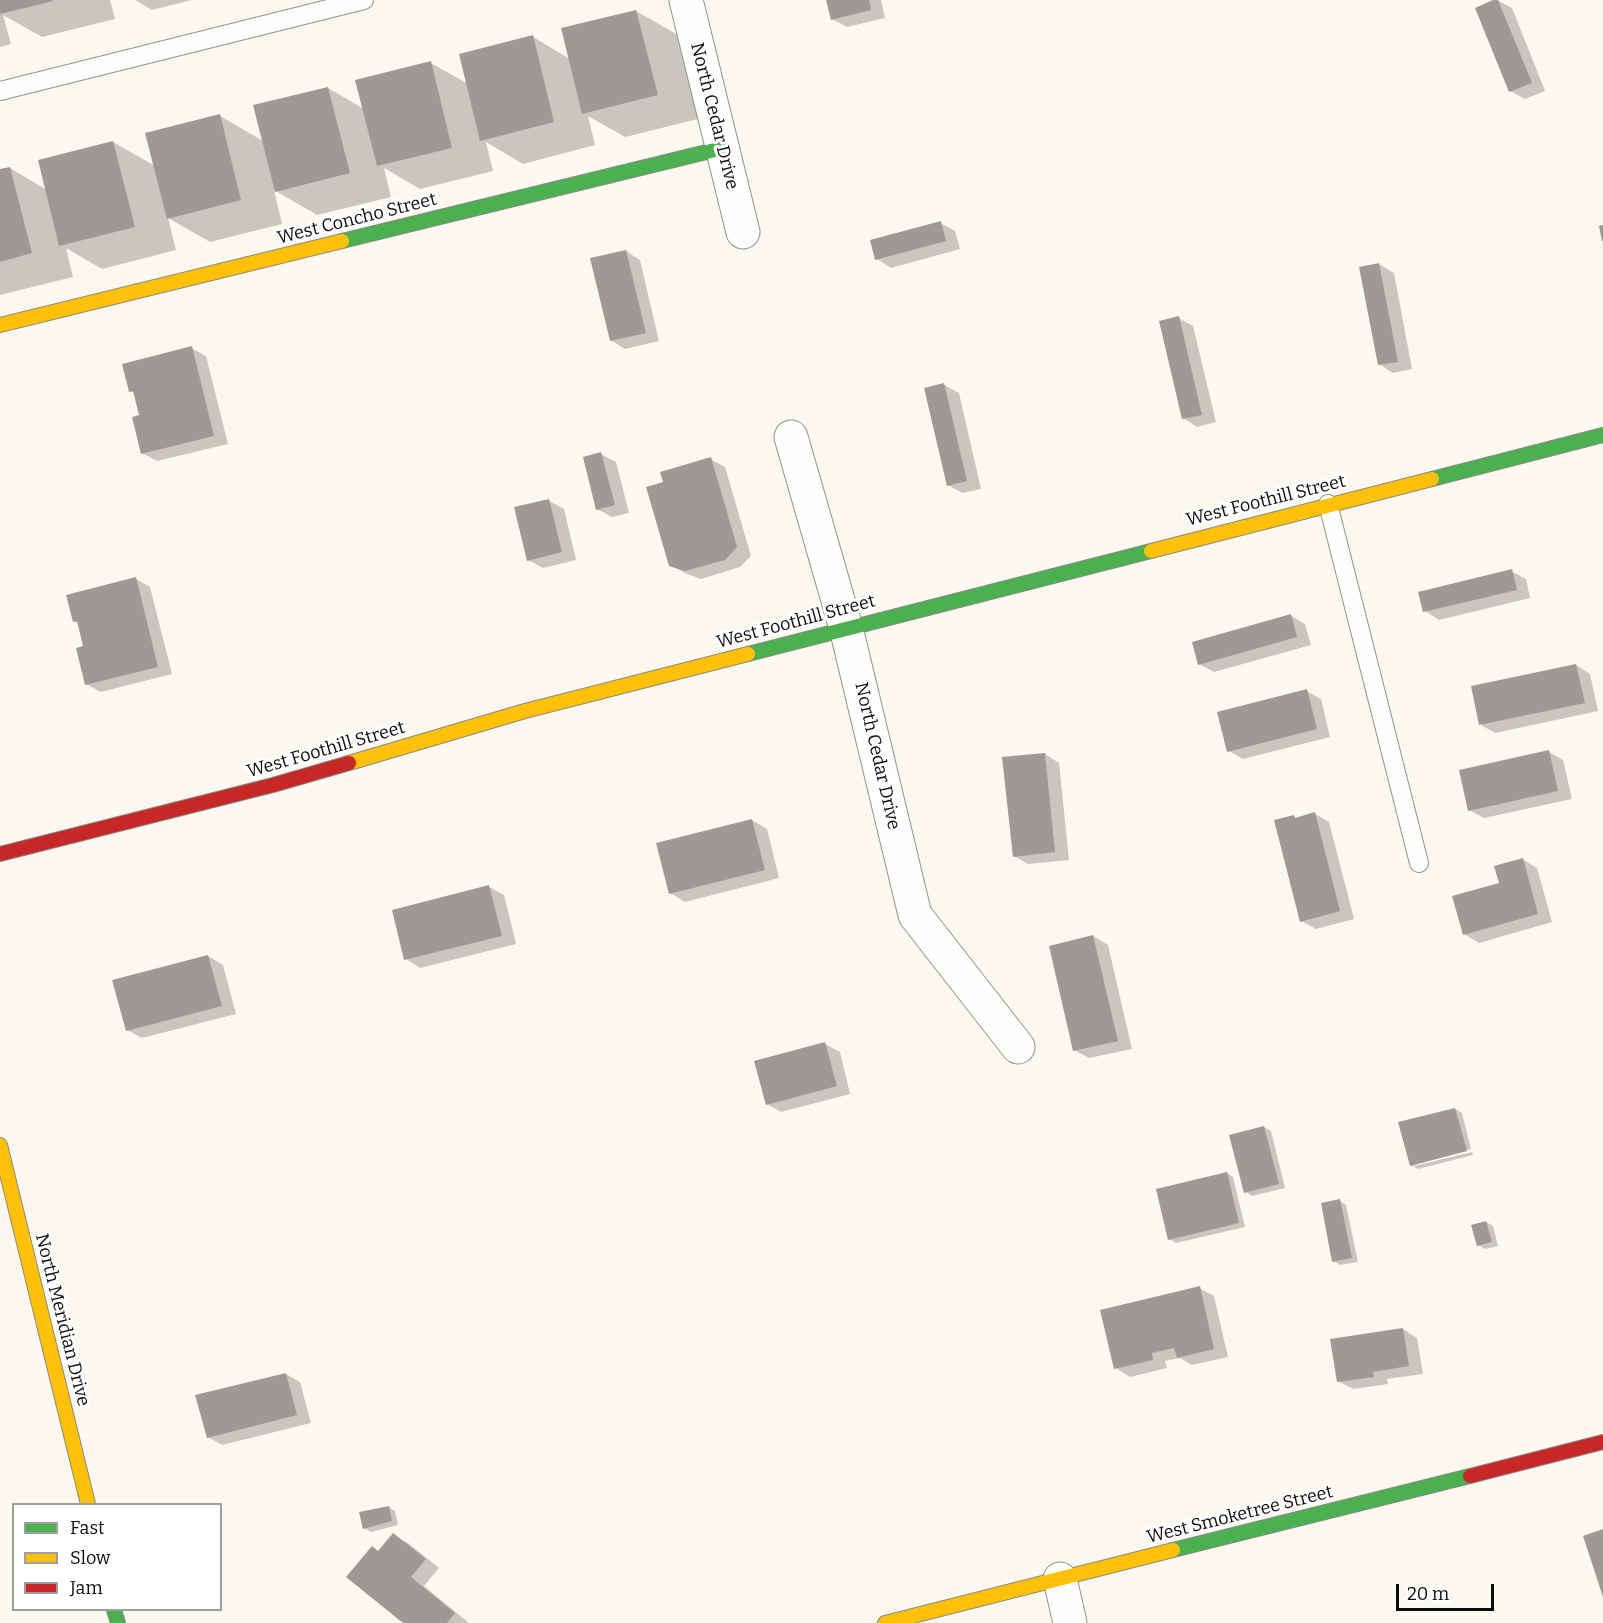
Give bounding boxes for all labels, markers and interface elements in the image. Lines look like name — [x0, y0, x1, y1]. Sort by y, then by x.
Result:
street label: North Cedar Drive — [685, 40, 743, 192]
street label: West Concho Street — [275, 189, 439, 249]
street label: West Foothill Street — [1184, 471, 1348, 531]
street label: West Foothill Street — [714, 590, 878, 654]
street label: North Cedar Drive — [850, 680, 904, 832]
street label: West Foothill Street — [245, 717, 407, 783]
street label: North Meridian Drive — [30, 1231, 94, 1409]
street label: West Smoketree Street — [1145, 1481, 1335, 1549]
legend — [12, 1503, 222, 1611]
text: Fast — [70, 1517, 105, 1539]
text: Slow — [70, 1547, 110, 1569]
scale bar — [1399, 1572, 1496, 1610]
text: Jam — [70, 1577, 103, 1599]
text: 20 m — [1407, 1583, 1449, 1605]

